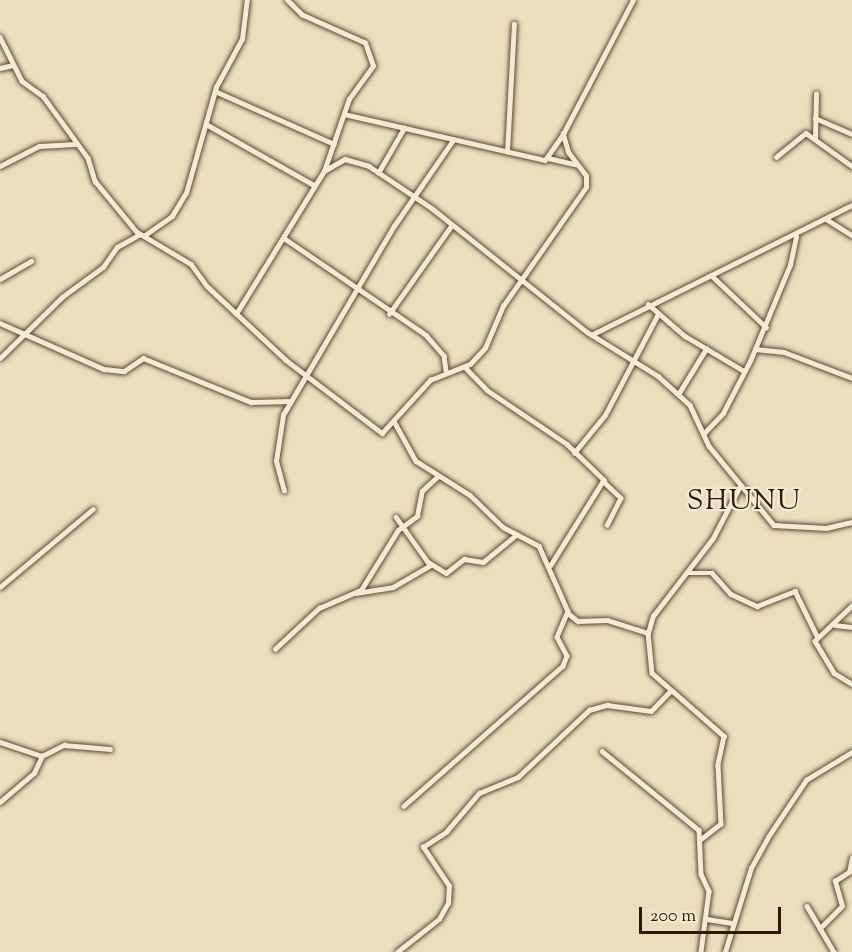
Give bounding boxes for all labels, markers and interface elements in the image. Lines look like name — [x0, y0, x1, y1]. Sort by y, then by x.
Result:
district label: SHUNU — [687, 485, 801, 519]
scale bar — [642, 895, 784, 933]
text: 200 m — [650, 904, 696, 930]

